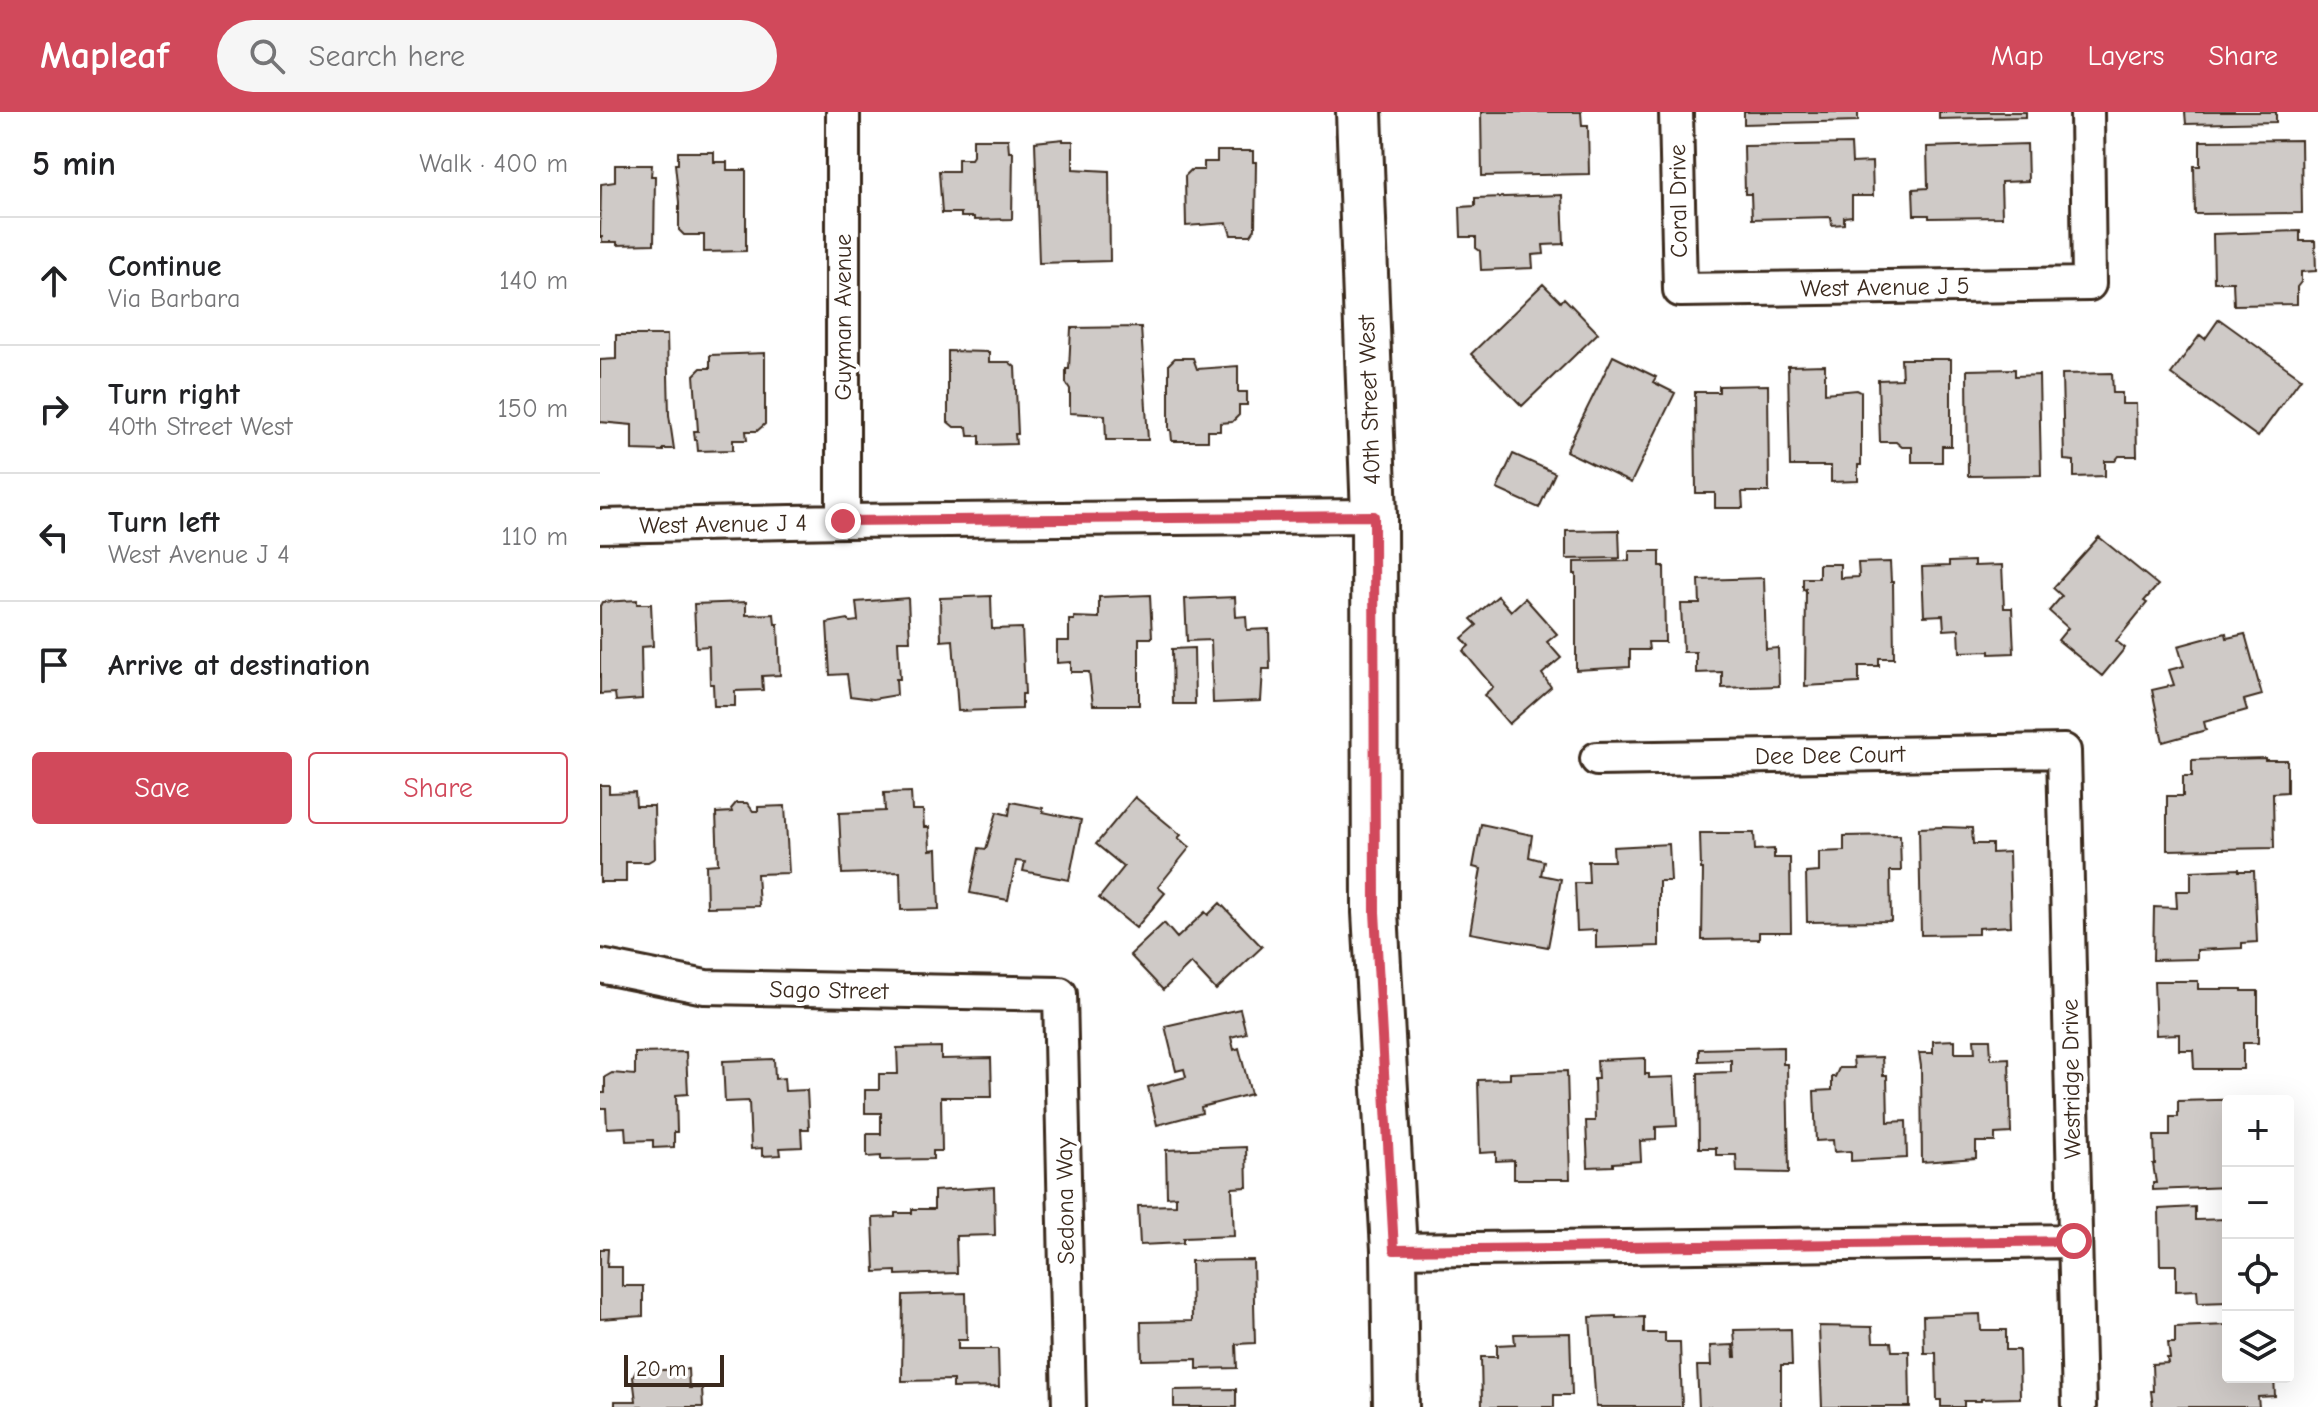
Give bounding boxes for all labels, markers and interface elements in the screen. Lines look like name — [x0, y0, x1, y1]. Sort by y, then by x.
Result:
search box — [217, 20, 777, 92]
text: Mapleaf — [40, 34, 169, 78]
icon: search — [245, 34, 289, 78]
text: Search here — [309, 39, 465, 74]
text: Map — [1991, 40, 2044, 72]
text: Layers — [2088, 40, 2164, 72]
text: Share — [2208, 40, 2278, 72]
text: 5 min — [32, 144, 116, 184]
street label: Coral Drive — [1663, 144, 1693, 258]
text: Walk · 400 m — [419, 149, 568, 179]
street label: Guyman Avenue — [829, 234, 857, 400]
text: Continue — [108, 249, 222, 284]
icon: ahead — [32, 259, 76, 303]
text: 140 m — [499, 266, 568, 296]
street label: West Avenue J 5 — [1800, 272, 1970, 302]
text: Via Barbara — [108, 284, 240, 314]
street label: 40th Street West — [1352, 313, 1386, 486]
text: Turn right — [108, 377, 240, 412]
icon: right — [32, 387, 76, 431]
text: 150 m — [498, 394, 568, 424]
text: 40th Street West — [108, 412, 292, 442]
route end — [825, 503, 861, 539]
text: Turn left — [108, 505, 220, 540]
street label: West Avenue J 4 — [639, 509, 807, 539]
icon: left — [32, 515, 76, 559]
text: 110 m — [501, 522, 568, 552]
text: West Avenue J 4 — [108, 540, 290, 570]
icon: arrive — [32, 643, 76, 687]
text: Arrive at destination — [108, 648, 370, 683]
street label: Dee Dee Court — [1755, 740, 1907, 770]
button: Save — [32, 752, 292, 824]
button: Share — [308, 752, 568, 824]
street label: Sago Street — [769, 975, 890, 1005]
street label: Westridge Drive — [2056, 999, 2086, 1159]
map controls — [2222, 1095, 2294, 1383]
button: + — [2222, 1095, 2294, 1167]
street label: Sedona Way — [1050, 1137, 1080, 1265]
button: − — [2222, 1167, 2294, 1239]
route start — [2056, 1223, 2092, 1259]
button: locate — [2222, 1239, 2294, 1311]
button: layers — [2222, 1311, 2294, 1383]
scale bar — [624, 1351, 724, 1387]
text: 20 m — [636, 1356, 686, 1382]

